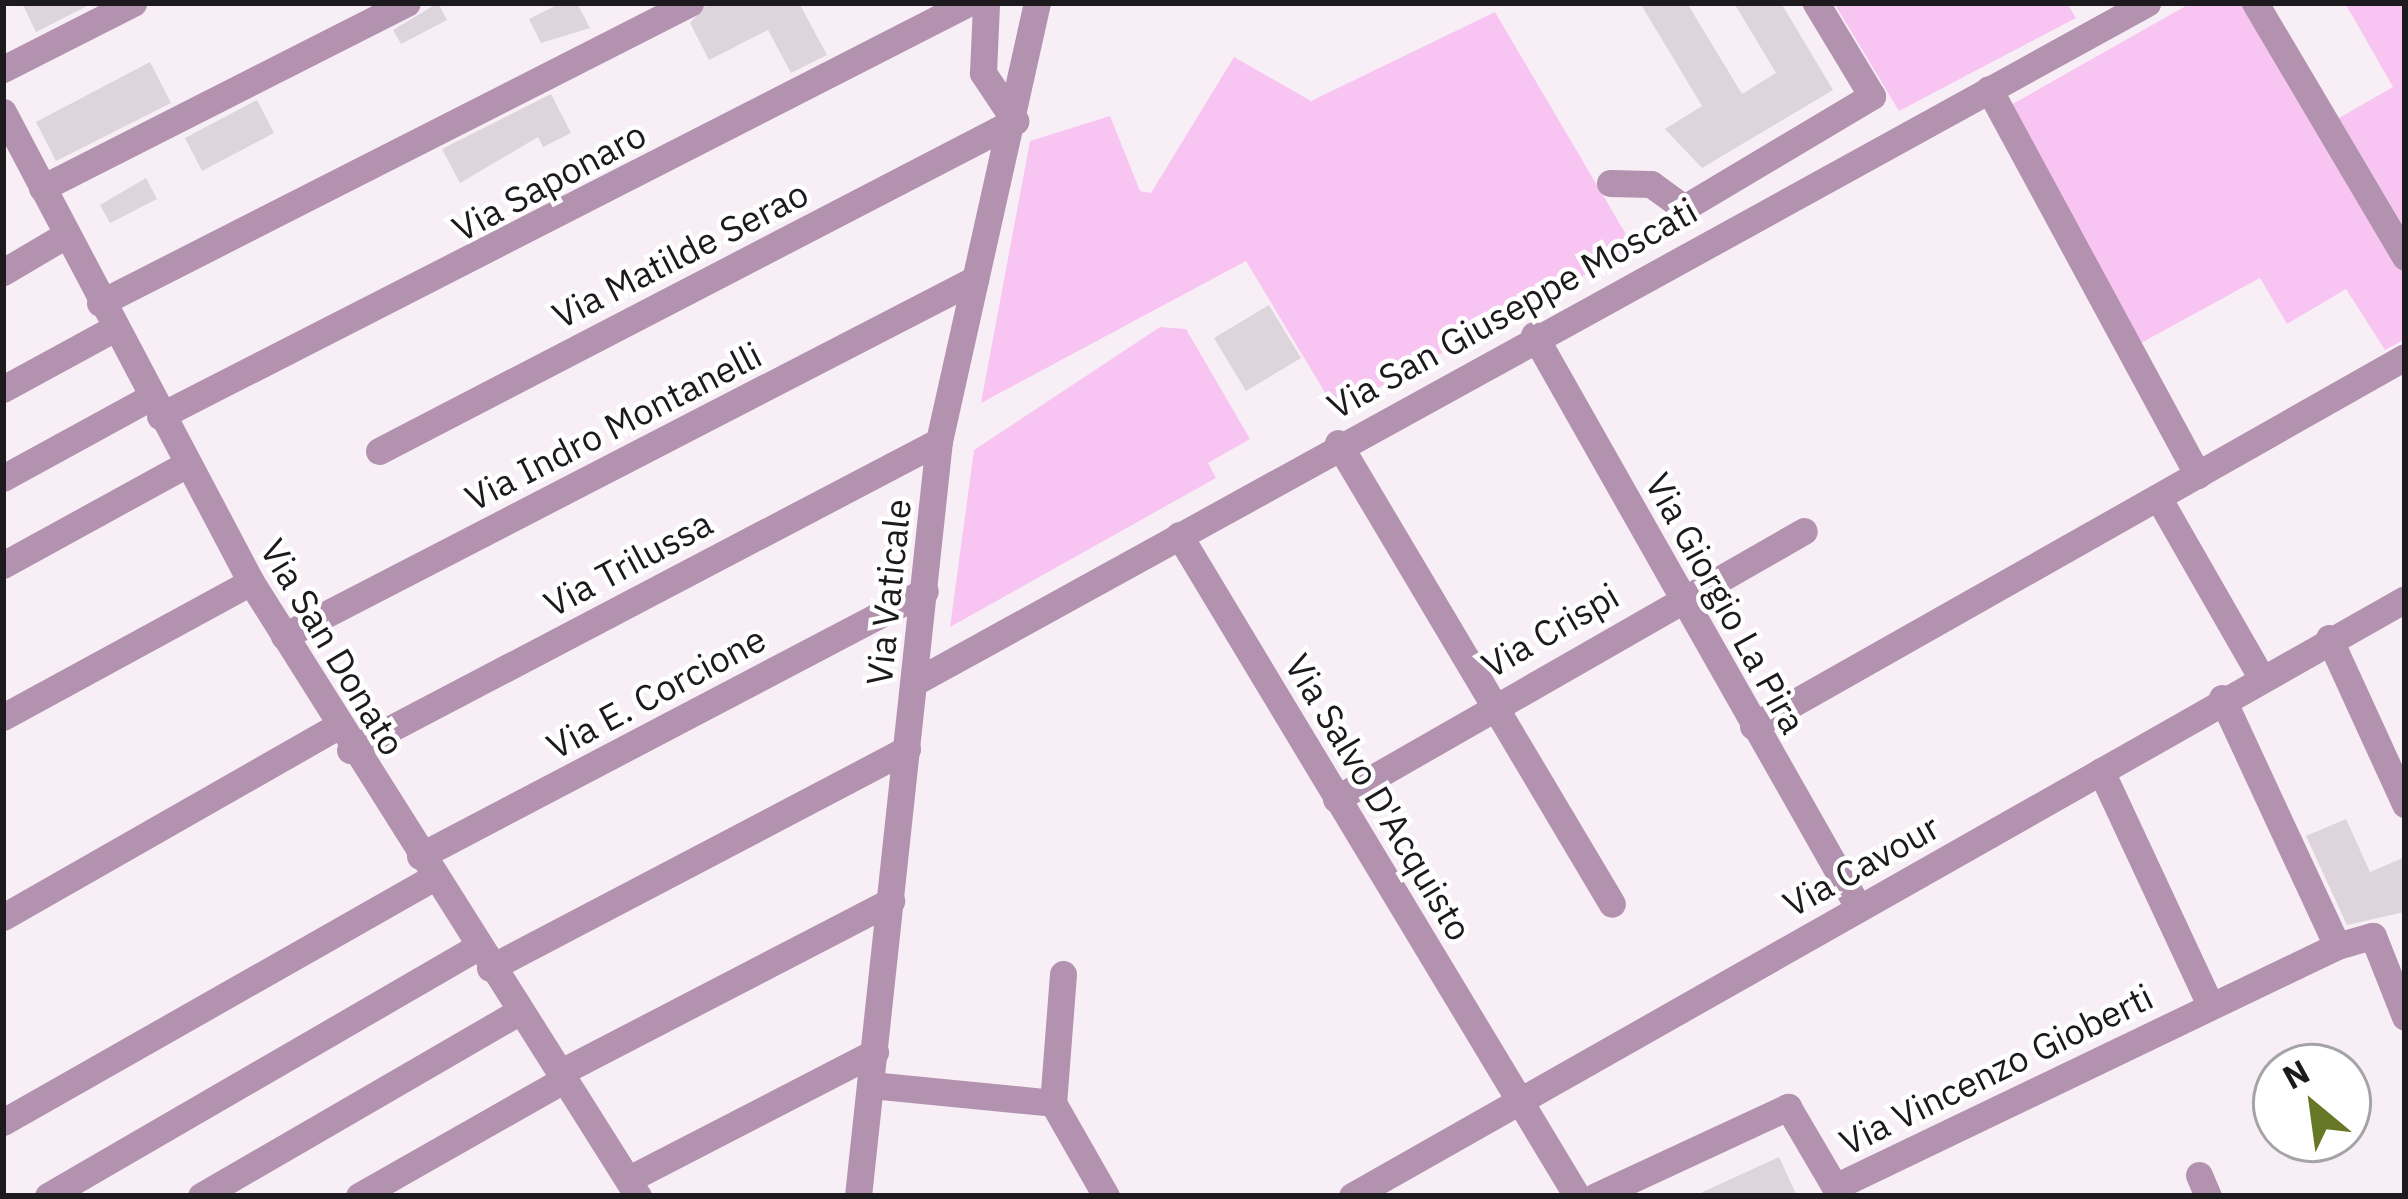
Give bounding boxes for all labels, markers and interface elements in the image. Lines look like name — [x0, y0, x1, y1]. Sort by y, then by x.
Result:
street label: Via Saponaro — [445, 112, 653, 250]
street label: Via Matilde Serao — [545, 171, 815, 337]
street label: Via San Giuseppe Moscati — [1320, 188, 1704, 428]
street label: Via Indro Montanelli — [458, 333, 768, 519]
street label: Via Giorgio La Pira — [1637, 465, 1815, 741]
street label: Via Vaticale — [857, 497, 919, 687]
street label: Via Trilussa — [537, 501, 719, 625]
street label: Via San Donato — [252, 531, 414, 763]
street label: Via Crispi — [1474, 574, 1626, 686]
street label: Via E. Corcione — [539, 616, 773, 768]
street label: Via Salvo D'Acquisto — [1276, 646, 1482, 948]
street label: Via Cavour — [1776, 805, 1946, 925]
street label: Via Vincenzo Gioberti — [1832, 974, 2160, 1164]
north arrow — [2252, 1043, 2372, 1163]
text: N — [2275, 1049, 2317, 1098]

